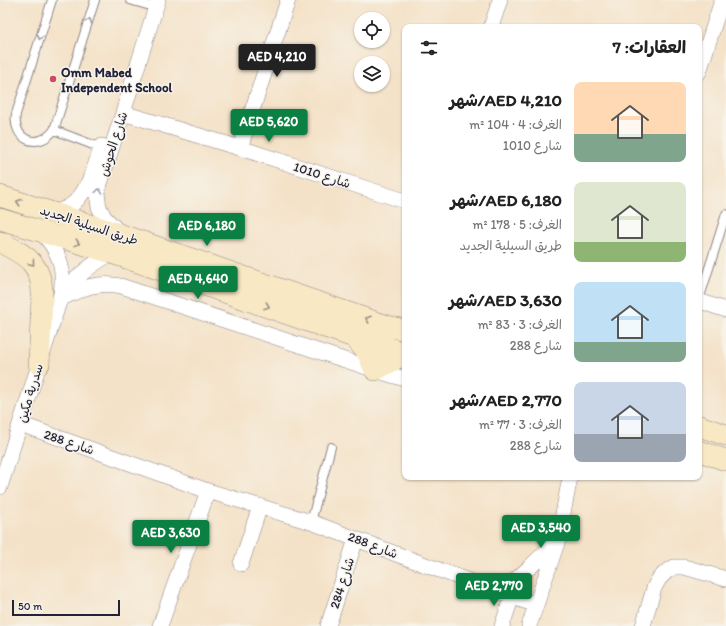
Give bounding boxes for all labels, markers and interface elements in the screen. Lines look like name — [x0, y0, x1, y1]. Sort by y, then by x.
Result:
map controls — [354, 12, 390, 92]
button: locate — [354, 12, 390, 48]
one-way arrow — [84, 18, 92, 25]
one-way arrow — [36, 33, 45, 40]
icon: filters — [418, 37, 440, 59]
text: العقارات: 7 — [613, 37, 686, 57]
pin: AED 4,210 — [231, 44, 323, 78]
text: AED 4,210 — [248, 49, 306, 64]
button: layers — [354, 56, 390, 92]
place label: Omm Mabed Independent School — [61, 65, 173, 96]
marker: Omm Mabed Independent School — [48, 74, 58, 84]
text: AED 4,210/شهر — [450, 90, 562, 110]
icon: home — [606, 98, 654, 146]
pin: AED 5,620 — [223, 109, 315, 143]
street label: شارع الحوش — [95, 110, 132, 179]
text: AED 5,620 — [240, 114, 298, 129]
text: الغرف: 4 · 104 m² — [469, 117, 562, 132]
text: شارع 1010 — [503, 138, 562, 153]
street label: شارع 1010 — [291, 159, 352, 193]
one-way arrow — [94, 188, 103, 194]
text: AED 6,180/شهر — [450, 190, 562, 210]
one-way arrow — [15, 198, 22, 207]
icon: home — [606, 198, 654, 246]
street label: طريق السيلية الجديد — [38, 202, 140, 249]
pin: AED 6,180 — [161, 213, 253, 247]
text: الغرف: 5 · 178 m² — [473, 217, 562, 232]
text: AED 6,180 — [178, 218, 236, 233]
one-way arrow — [74, 238, 81, 247]
text: طريق السيلية الجديد — [460, 238, 562, 253]
one-way arrow — [27, 259, 34, 266]
pin: AED 4,640 — [152, 266, 244, 300]
text: AED 4,640 — [168, 271, 228, 286]
text: AED 3,630/شهر — [449, 290, 562, 310]
icon: home — [606, 298, 654, 346]
one-way arrow — [263, 302, 270, 310]
one-way arrow — [364, 316, 371, 324]
text: الغرف: 3 · 83 m² — [478, 317, 562, 332]
text: شارع 288 — [510, 338, 562, 353]
street label: سدرية مكين — [14, 362, 47, 425]
text: AED 2,770/شهر — [451, 390, 562, 410]
icon: home — [606, 398, 654, 446]
text: الغرف: 3 · 77 m² — [479, 417, 562, 432]
street label: شارع 288 — [41, 426, 96, 459]
text: شارع 288 — [510, 438, 562, 453]
pin: AED 3,540 — [495, 515, 587, 549]
pin: AED 3,630 — [125, 520, 217, 554]
text: AED 3,540 — [511, 520, 571, 535]
text: AED 3,630 — [141, 525, 201, 540]
street label: شارع 288 — [345, 529, 400, 563]
street label: شارع 284 — [327, 556, 359, 611]
pin: AED 2,770 — [448, 573, 540, 607]
text: AED 2,770 — [465, 578, 523, 593]
scale bar — [12, 598, 120, 617]
text: 50 m — [18, 600, 42, 613]

